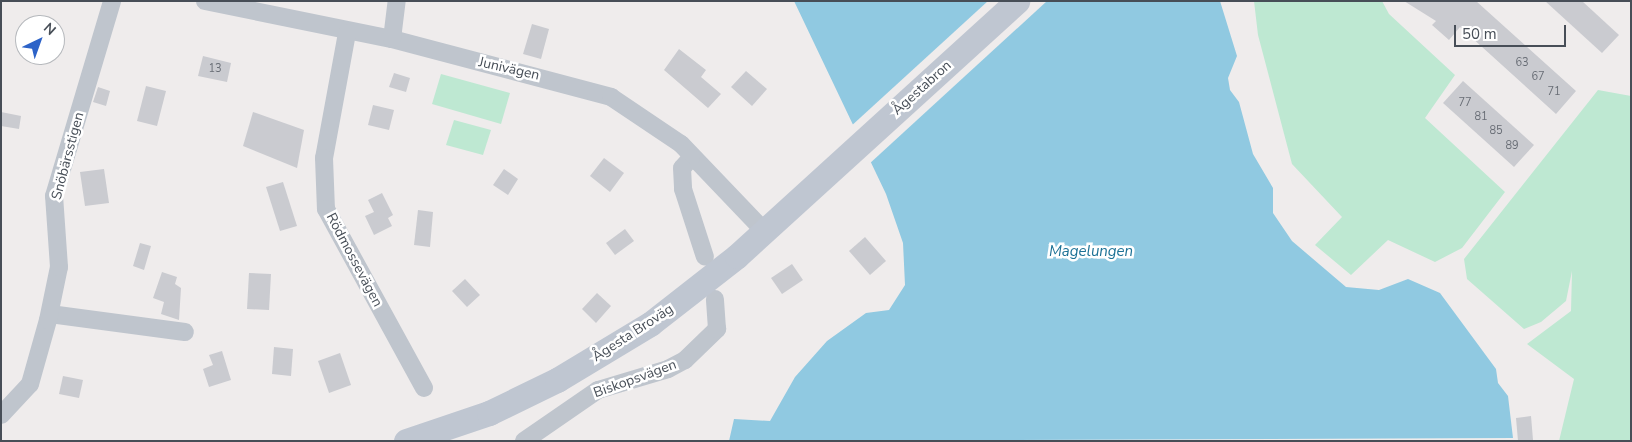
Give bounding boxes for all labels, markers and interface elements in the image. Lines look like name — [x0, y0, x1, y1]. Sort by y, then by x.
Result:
north arrow — [15, 15, 65, 65]
scale bar — [1457, 15, 1570, 47]
text: N — [39, 19, 60, 40]
text: 50 m — [1462, 24, 1497, 44]
street label: Junivägen — [477, 54, 541, 84]
house number: 63 — [1515, 56, 1529, 70]
street label: Ågestabron — [889, 57, 955, 119]
house number: 13 — [208, 62, 222, 76]
house number: 67 — [1531, 70, 1545, 84]
house number: 71 — [1547, 85, 1561, 99]
house number: 77 — [1458, 96, 1472, 110]
street label: Snöbärsstigen — [48, 110, 88, 202]
house number: 81 — [1474, 110, 1488, 124]
house number: 85 — [1489, 124, 1503, 138]
house number: 89 — [1505, 139, 1519, 153]
street label: Rödmossevägen — [322, 210, 386, 310]
water label: Magelungen — [1049, 243, 1133, 261]
street label: Ågesta Broväg — [589, 301, 677, 365]
street label: Biskopsvägen — [591, 356, 679, 402]

